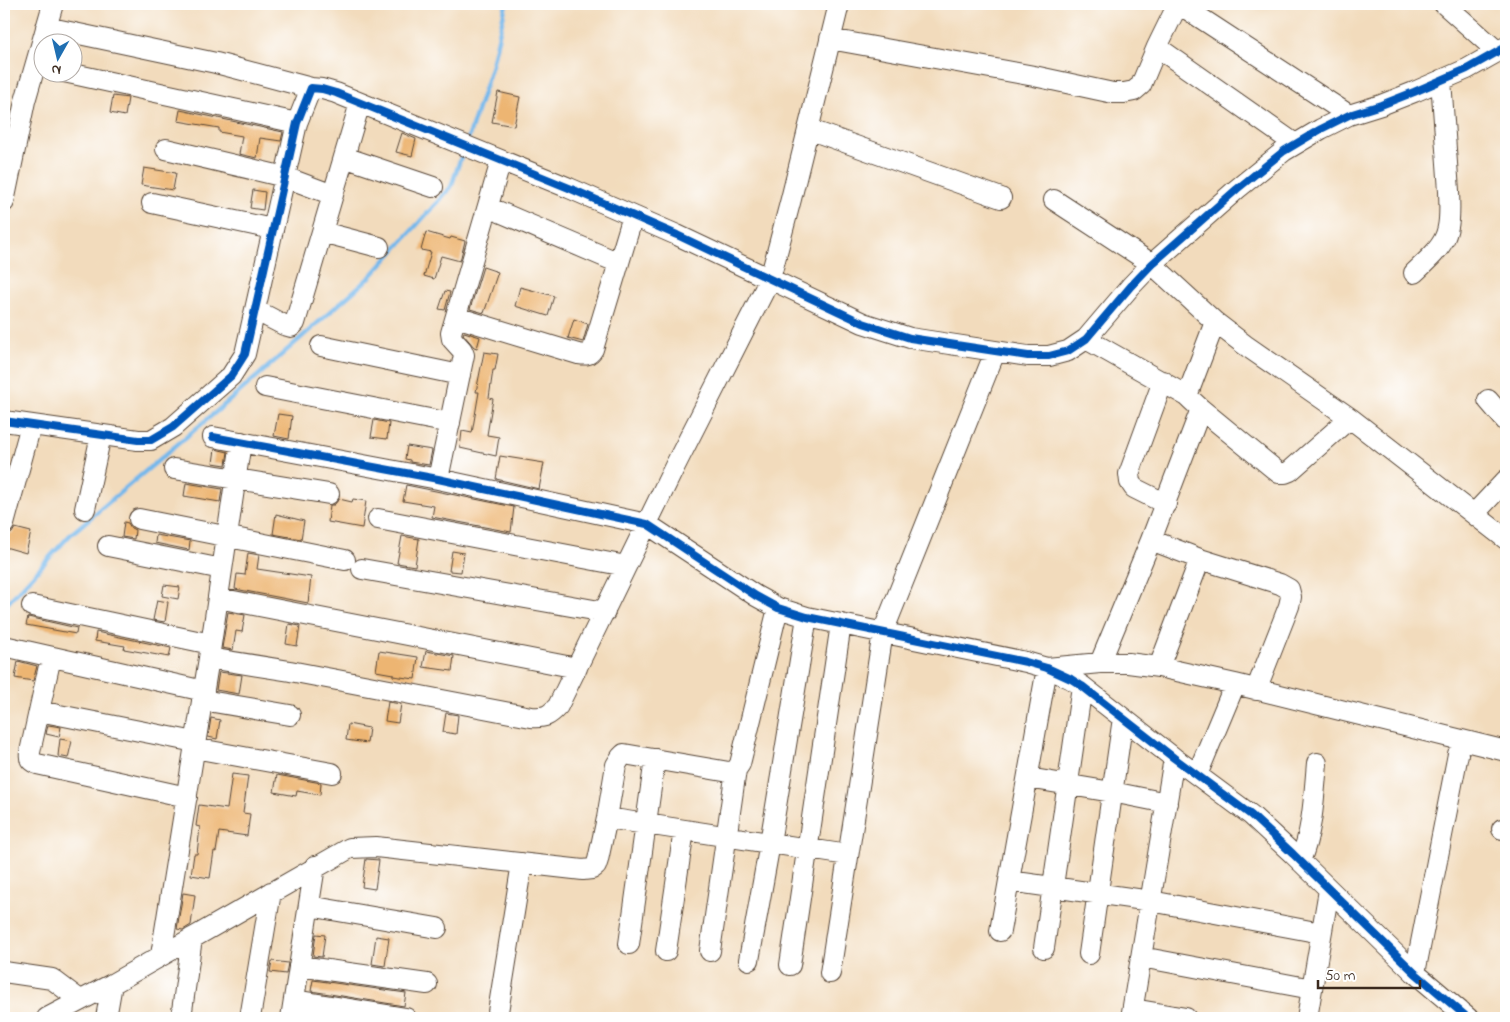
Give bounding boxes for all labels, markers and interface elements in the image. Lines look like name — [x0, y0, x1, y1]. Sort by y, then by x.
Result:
north arrow — [32, 32, 82, 82]
text: N — [50, 58, 63, 80]
scale bar — [1318, 957, 1420, 989]
text: 50 m — [1325, 965, 1356, 987]

